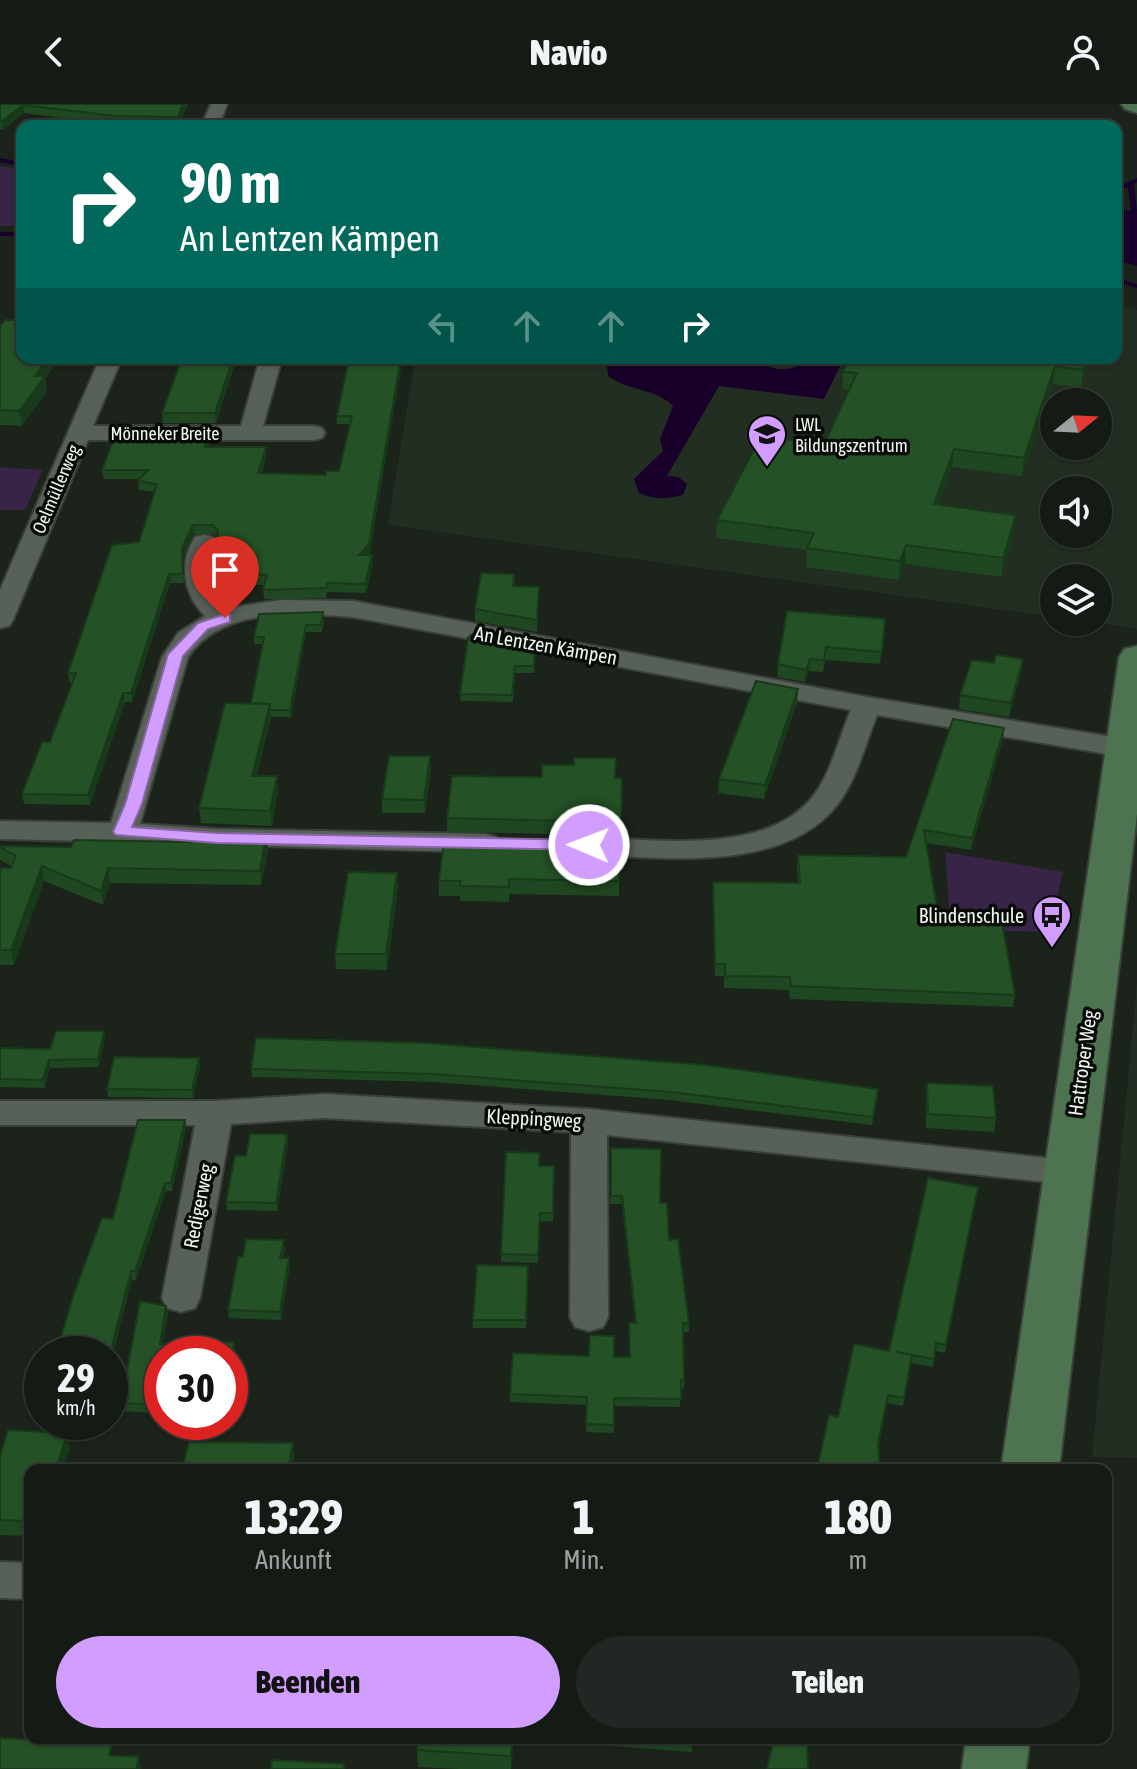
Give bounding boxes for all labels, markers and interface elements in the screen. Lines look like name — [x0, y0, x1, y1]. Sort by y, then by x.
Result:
icon: back — [32, 30, 76, 74]
icon: person — [1061, 30, 1105, 74]
text: Navio — [529, 31, 608, 73]
text: 90 m — [180, 151, 281, 215]
icon: right — [48, 152, 152, 256]
text: An Lentzen Kämpen — [180, 217, 440, 259]
icon: left — [421, 304, 465, 348]
icon: ahead — [505, 304, 549, 348]
icon: ahead — [589, 304, 633, 348]
icon: right — [673, 304, 717, 348]
north arrow — [1040, 388, 1112, 460]
map controls — [1040, 388, 1112, 636]
school or university icon: LWL Bildungszentrum — [746, 413, 788, 468]
place label: LWL Bildungszentrum — [795, 414, 908, 456]
street label: Mönneker Breite — [111, 423, 220, 444]
street label: Oelmüllerweg — [28, 441, 84, 537]
button: sound — [1040, 476, 1112, 548]
pin — [191, 536, 259, 618]
icon: arrive — [203, 548, 247, 592]
button: layers — [1040, 564, 1112, 636]
street label: An Lentzen Kämpen — [473, 621, 619, 669]
position arrow — [547, 803, 631, 887]
bus stop icon: Blindenschule — [1031, 894, 1073, 949]
place label: Blindenschule — [919, 904, 1024, 927]
street label: Hattroper Weg — [1063, 1008, 1101, 1117]
street label: Kleppingweg — [486, 1104, 583, 1132]
street label: Redigerweg — [179, 1161, 218, 1250]
speed limit sign: 30 — [144, 1336, 248, 1440]
text: 29 — [57, 1355, 95, 1400]
text: km/h — [56, 1396, 96, 1419]
text: 13:29 — [244, 1489, 343, 1544]
text: 1 — [572, 1489, 595, 1544]
text: 180 — [824, 1489, 892, 1544]
text: Ankunft — [255, 1545, 332, 1575]
text: Min. — [563, 1545, 604, 1575]
text: m — [849, 1545, 867, 1575]
button: Beenden — [56, 1636, 560, 1728]
button: Teilen — [576, 1636, 1080, 1728]

